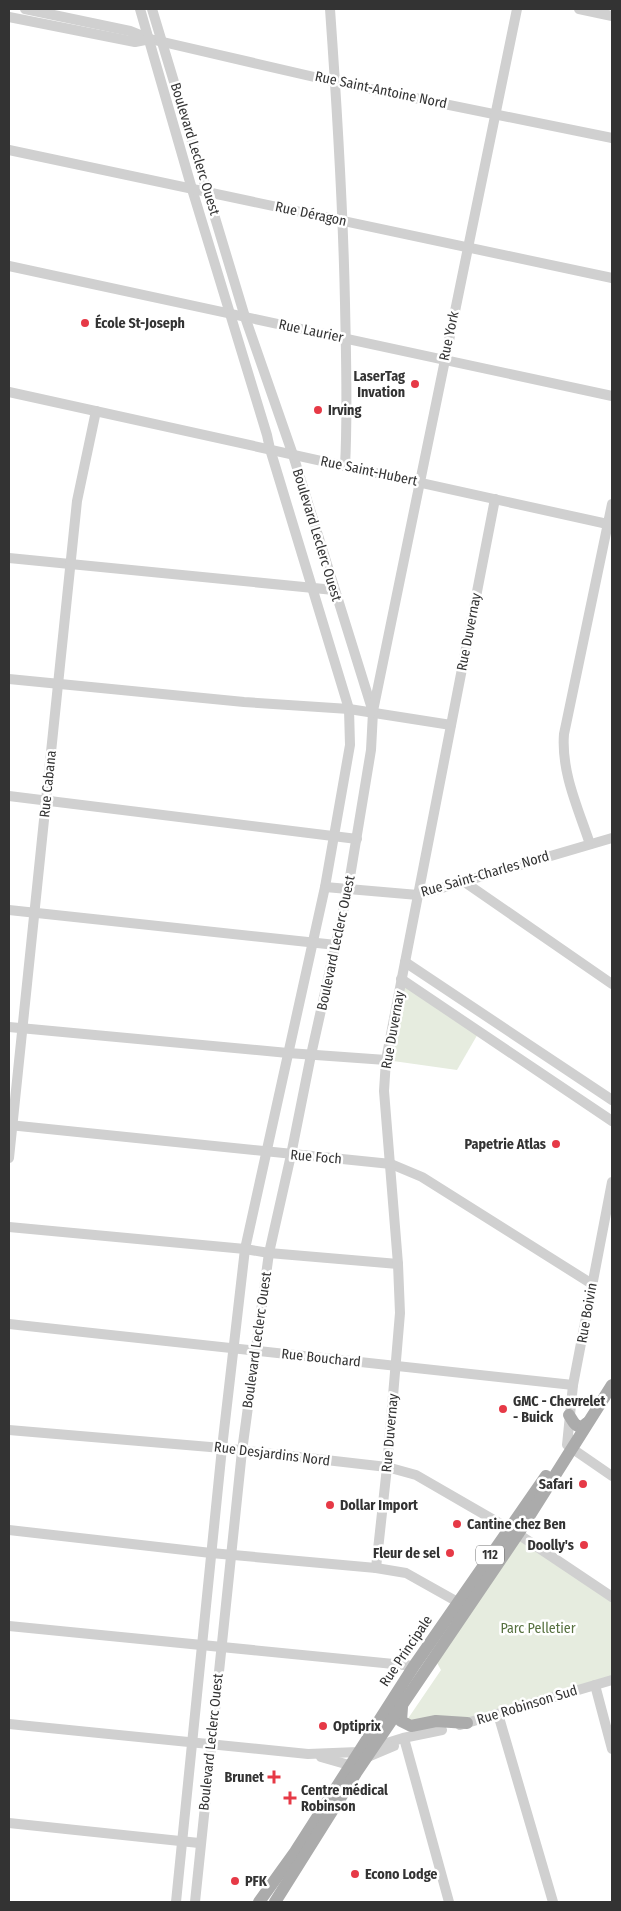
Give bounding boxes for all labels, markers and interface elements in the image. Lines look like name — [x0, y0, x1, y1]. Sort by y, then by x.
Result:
street label: Rue Saint-Antoine Nord — [314, 68, 448, 112]
street label: Boulevard Leclerc Ouest — [167, 81, 223, 218]
street label: Rue Déragon — [274, 198, 348, 230]
street label: Rue York — [435, 309, 463, 362]
place label: École St-Joseph — [95, 314, 185, 332]
street label: Rue Laurier — [277, 316, 345, 346]
marker: École St-Joseph — [79, 317, 91, 329]
place label: LaserTag Invation — [353, 368, 405, 401]
marker: LaserTag Invation — [409, 378, 421, 390]
place label: Irving — [328, 402, 361, 419]
marker: Irving — [312, 404, 324, 416]
street label: Rue Saint-Hubert — [319, 452, 419, 490]
street label: Boulevard Leclerc Ouest — [289, 467, 345, 604]
street label: Rue Duvernay — [453, 591, 485, 672]
street label: Rue Cabana — [36, 749, 60, 818]
street label: Rue Saint-Charles Nord — [419, 848, 551, 900]
street label: Boulevard Leclerc Ouest — [313, 873, 359, 1012]
street label: Rue Duvernay — [378, 989, 408, 1070]
place label: Papetrie Atlas — [465, 1136, 546, 1153]
marker: Papetrie Atlas — [550, 1138, 562, 1150]
street label: Rue Foch — [290, 1146, 342, 1168]
street label: Boulevard Leclerc Ouest — [239, 1270, 275, 1409]
street label: Rue Boivin — [573, 1282, 601, 1344]
street label: Rue Bouchard — [280, 1345, 362, 1371]
street label: Rue Duvernay — [378, 1392, 402, 1473]
place label: GMC - Chevrelet - Buick — [513, 1393, 606, 1426]
marker: GMC - Chevrelet - Buick — [497, 1403, 509, 1415]
street label: Rue Desjardins Nord — [213, 1438, 331, 1470]
place label: Safari — [539, 1476, 573, 1493]
marker: Safari — [577, 1478, 589, 1490]
place label: Dollar Import — [340, 1497, 419, 1514]
marker: Dollar Import — [324, 1499, 336, 1511]
place label: Cantine chez Ben — [467, 1516, 566, 1533]
marker: Cantine chez Ben — [451, 1518, 463, 1530]
place label: Doolly's — [527, 1537, 574, 1554]
marker: Doolly's — [578, 1539, 590, 1551]
place label: Fleur de sel — [373, 1545, 440, 1562]
road number: 112 — [476, 1546, 504, 1564]
marker: Fleur de sel — [444, 1547, 456, 1559]
street label: Rue Principale — [376, 1612, 436, 1690]
park label: Parc Pelletier — [500, 1620, 576, 1637]
street label: Boulevard Leclerc Ouest — [195, 1672, 227, 1811]
street label: Rue Robinson Sud — [475, 1682, 579, 1728]
place label: Optiprix — [333, 1718, 381, 1735]
marker: Optiprix — [317, 1720, 329, 1732]
place label: Brunet — [224, 1769, 265, 1786]
marker: Brunet — [268, 1771, 280, 1783]
place label: Centre médical Robinson — [301, 1782, 388, 1815]
marker: Centre médical Robinson — [283, 1791, 297, 1805]
place label: Econo Lodge — [365, 1866, 437, 1883]
marker: Econo Lodge — [349, 1868, 361, 1880]
place label: PFK — [245, 1873, 268, 1890]
marker: PFK — [229, 1875, 241, 1887]

